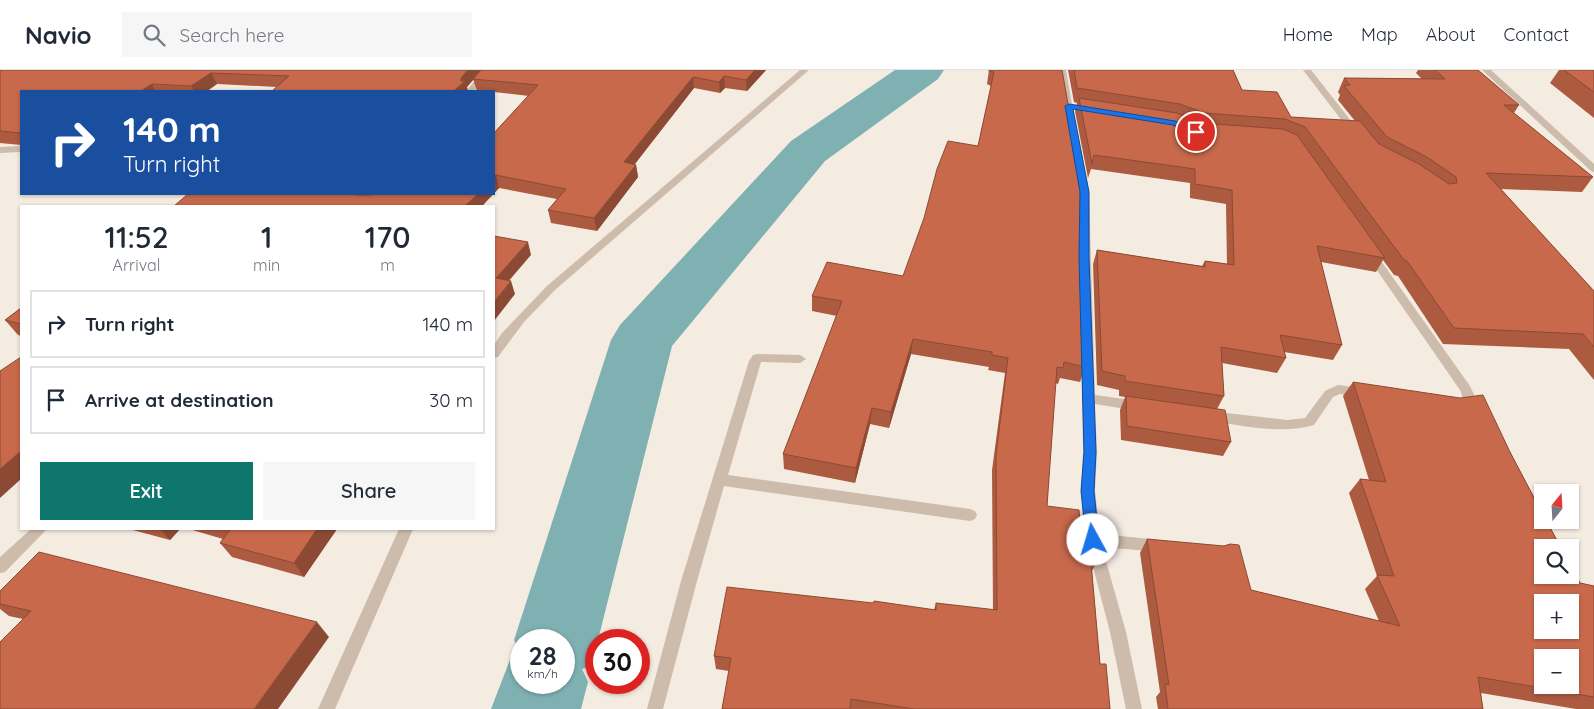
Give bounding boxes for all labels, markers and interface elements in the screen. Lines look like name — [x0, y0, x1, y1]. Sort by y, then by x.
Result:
search box — [122, 12, 472, 57]
text: Navio — [25, 20, 92, 50]
icon: search — [140, 21, 168, 49]
text: Search here — [180, 23, 284, 47]
text: Home — [1283, 23, 1333, 46]
text: Map — [1361, 23, 1398, 46]
text: About — [1426, 23, 1476, 46]
text: Contact — [1504, 23, 1569, 46]
text: 140 m — [123, 107, 221, 151]
icon: right — [40, 110, 105, 175]
pin — [1175, 111, 1217, 153]
icon: arrive — [1182, 118, 1210, 146]
text: Turn right — [123, 150, 220, 178]
text: 11:52 — [104, 218, 169, 256]
text: 1 — [261, 218, 272, 256]
text: 170 — [365, 218, 411, 256]
text: Arrival — [113, 255, 160, 275]
text: min — [253, 255, 280, 275]
text: m — [380, 255, 395, 275]
icon: right — [42, 310, 70, 338]
text: Turn right — [85, 312, 174, 336]
text: 140 m — [422, 312, 473, 336]
icon: arrive — [42, 386, 70, 414]
text: Arrive at destination — [85, 388, 274, 412]
text: 30 m — [429, 388, 473, 412]
button: Exit — [40, 462, 253, 520]
button: Share — [263, 462, 475, 520]
north arrow — [1534, 484, 1579, 529]
map controls — [1534, 484, 1579, 694]
position arrow — [1066, 513, 1118, 565]
button: search — [1534, 539, 1579, 584]
button: + — [1534, 594, 1579, 639]
speed limit sign: 30 — [585, 629, 650, 694]
text: 28 — [529, 640, 556, 671]
button: − — [1534, 649, 1579, 694]
text: km/h — [527, 666, 558, 681]

